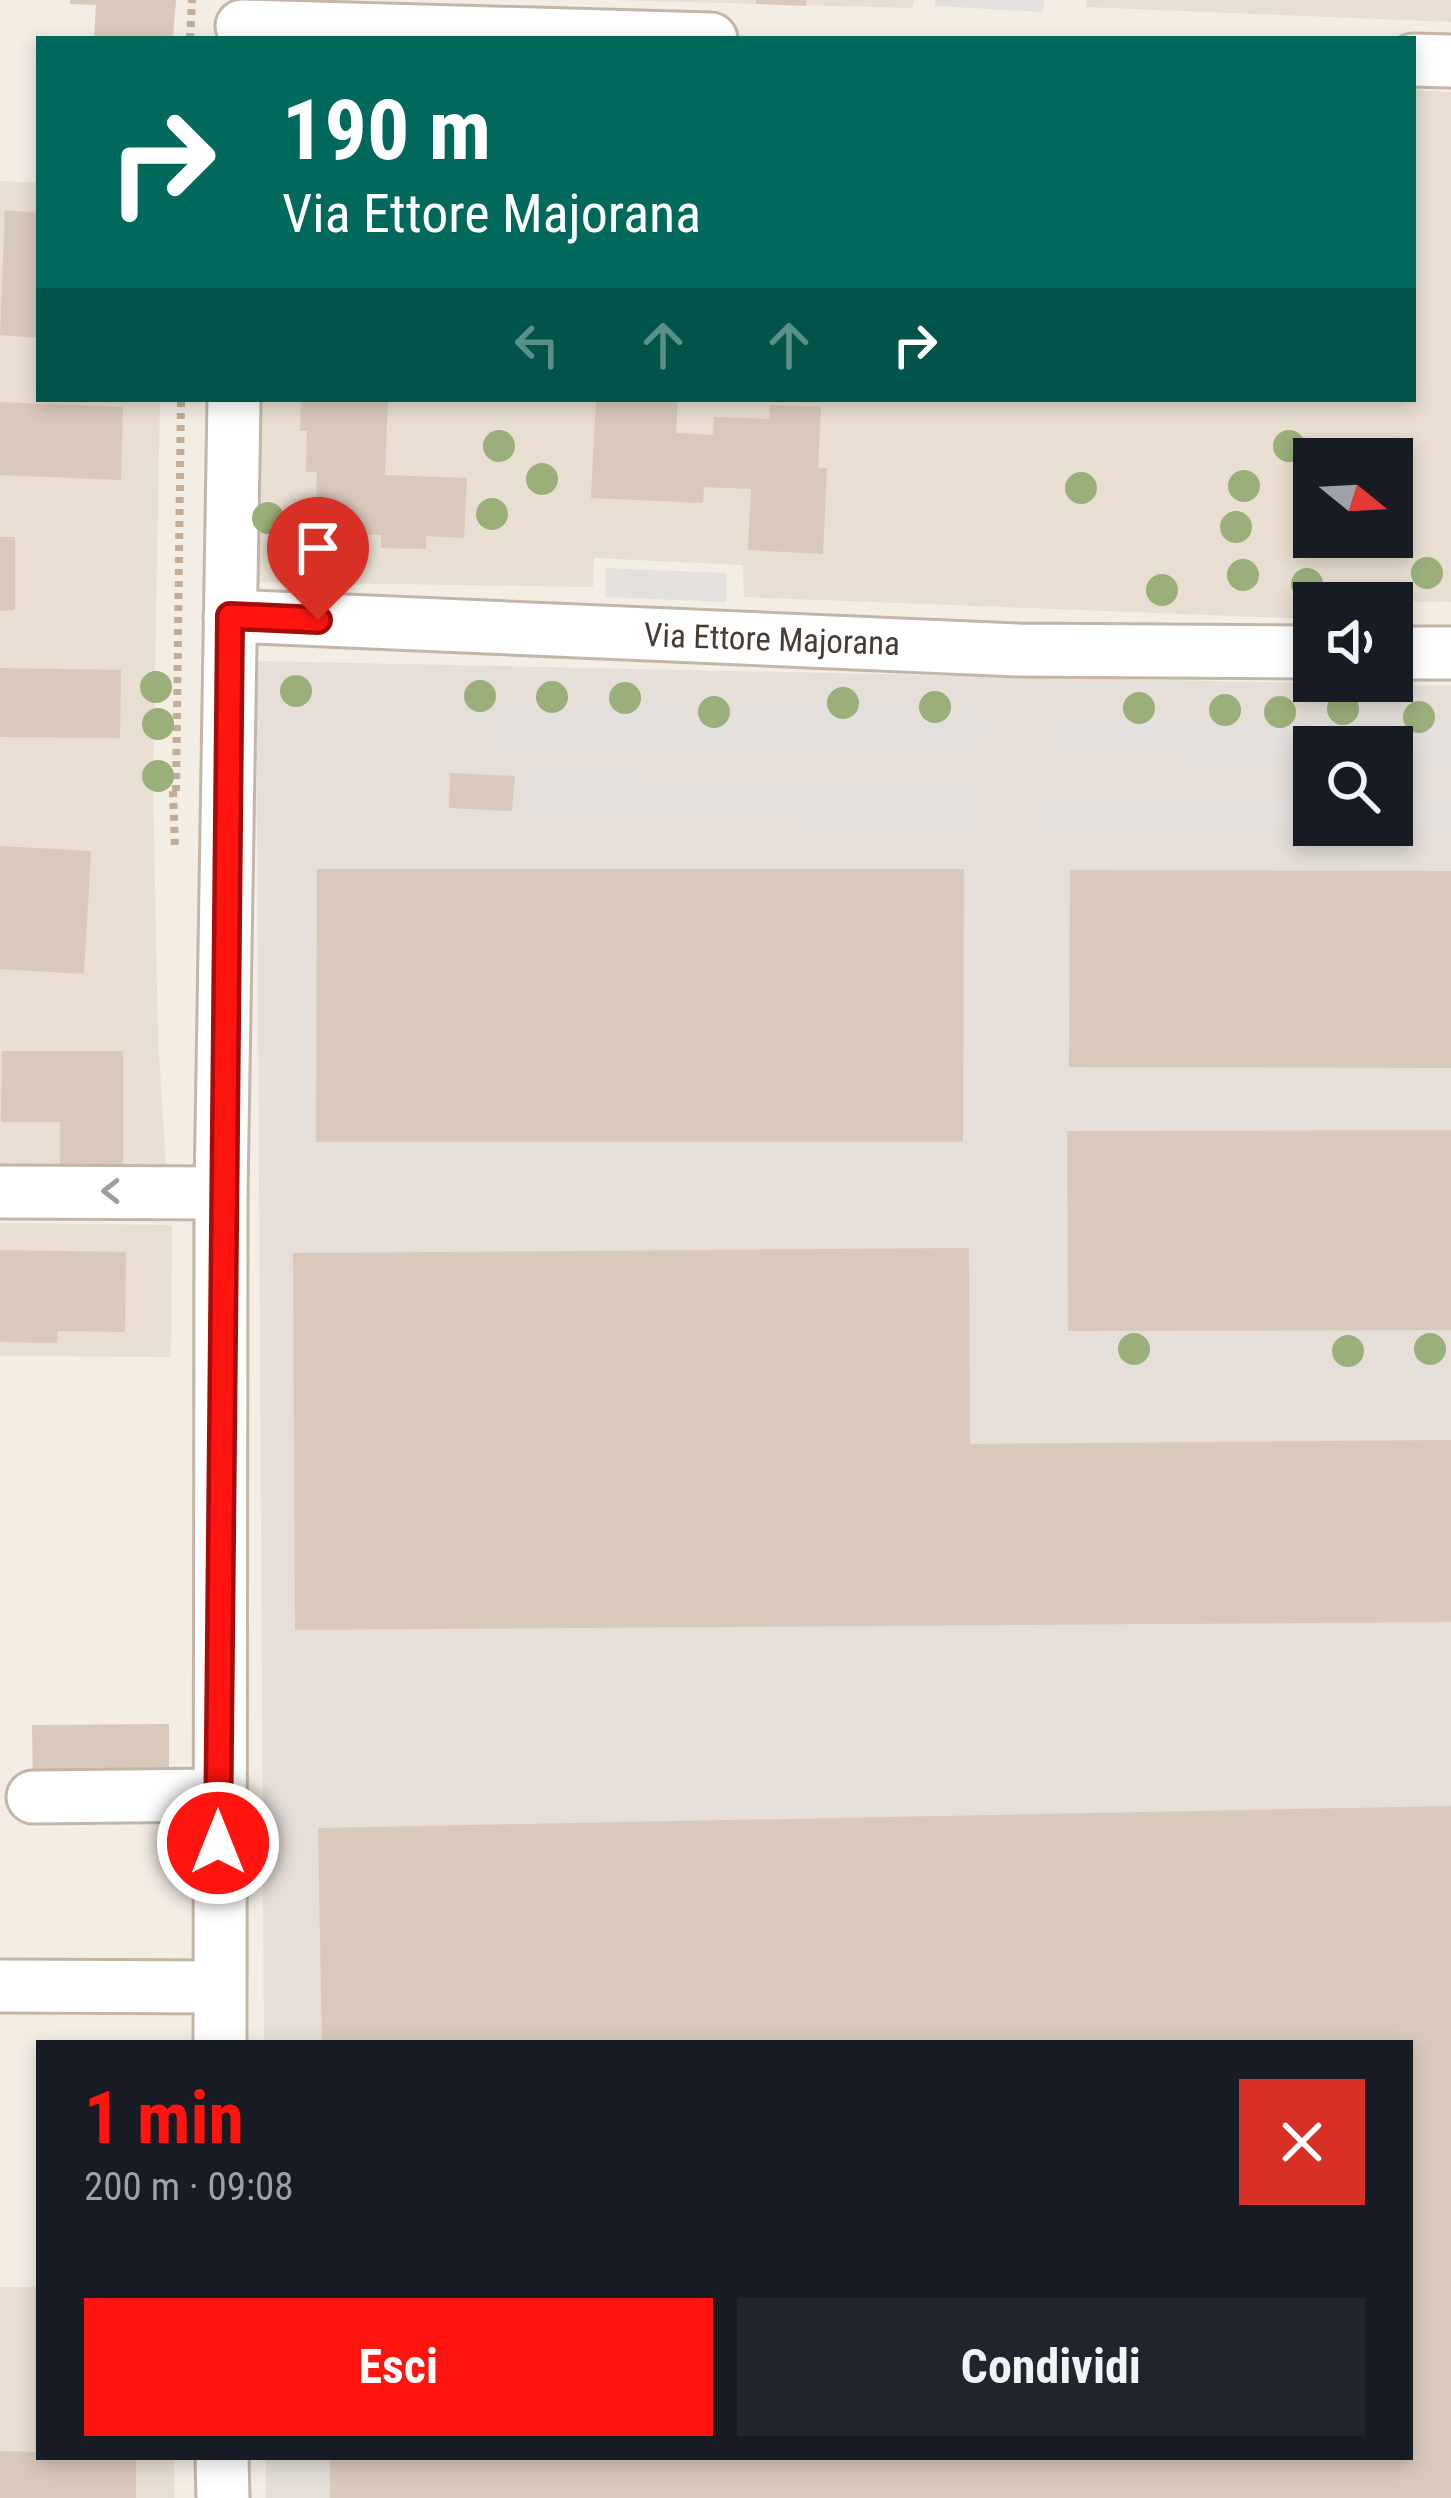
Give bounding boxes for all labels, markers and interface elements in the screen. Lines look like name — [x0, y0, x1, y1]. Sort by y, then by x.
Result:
text: 190 m — [282, 81, 491, 180]
icon: right — [84, 84, 240, 240]
text: Via Ettore Majorana — [282, 182, 701, 245]
icon: left — [504, 312, 570, 378]
icon: ahead — [630, 312, 696, 378]
icon: ahead — [756, 312, 822, 378]
icon: right — [882, 312, 948, 378]
north arrow — [1293, 438, 1413, 558]
map controls — [1293, 438, 1413, 846]
pin — [267, 497, 369, 620]
icon: arrive — [285, 515, 351, 581]
button: sound — [1293, 582, 1413, 702]
street label: Via Ettore Majorana — [643, 615, 901, 663]
button: search — [1293, 726, 1413, 846]
one-way arrow — [101, 1178, 120, 1204]
position arrow — [155, 1780, 281, 1906]
text: 1 min — [84, 2076, 244, 2161]
button: close — [1239, 2079, 1365, 2205]
text: 200 m · 09:08 — [84, 2164, 294, 2210]
button: Esci — [84, 2298, 713, 2436]
button: Condividi — [737, 2298, 1365, 2436]

